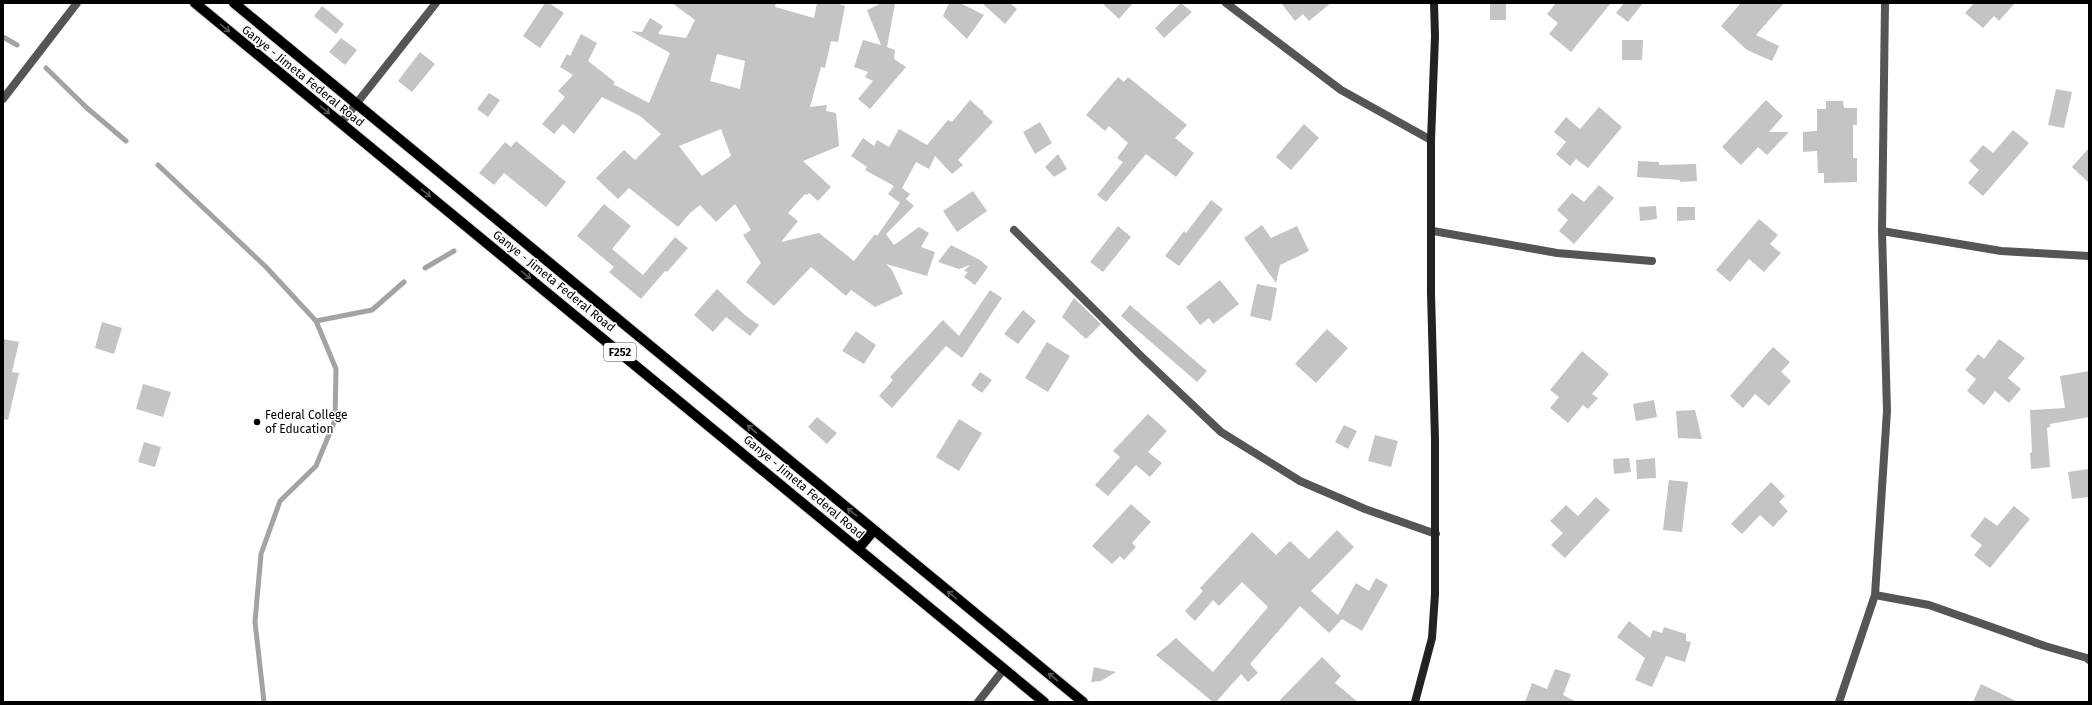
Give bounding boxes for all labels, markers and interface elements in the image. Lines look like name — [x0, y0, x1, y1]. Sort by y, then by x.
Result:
street label: Ganye - Jimeta Federal Road — [239, 22, 367, 130]
one-way arrow — [220, 23, 230, 32]
one-way arrow — [320, 106, 331, 115]
one-way arrow — [420, 188, 431, 197]
street label: Ganye - Jimeta Federal Road — [490, 227, 618, 335]
one-way arrow — [521, 271, 532, 280]
road number: F252 — [604, 343, 636, 361]
place label: Federal College of Education — [265, 408, 348, 436]
marker: Federal College of Education — [252, 417, 262, 427]
one-way arrow — [746, 425, 757, 434]
street label: Ganye - Jimeta Federal Road — [741, 432, 867, 542]
one-way arrow — [847, 508, 857, 517]
one-way arrow — [947, 590, 958, 599]
one-way arrow — [1047, 673, 1058, 682]

